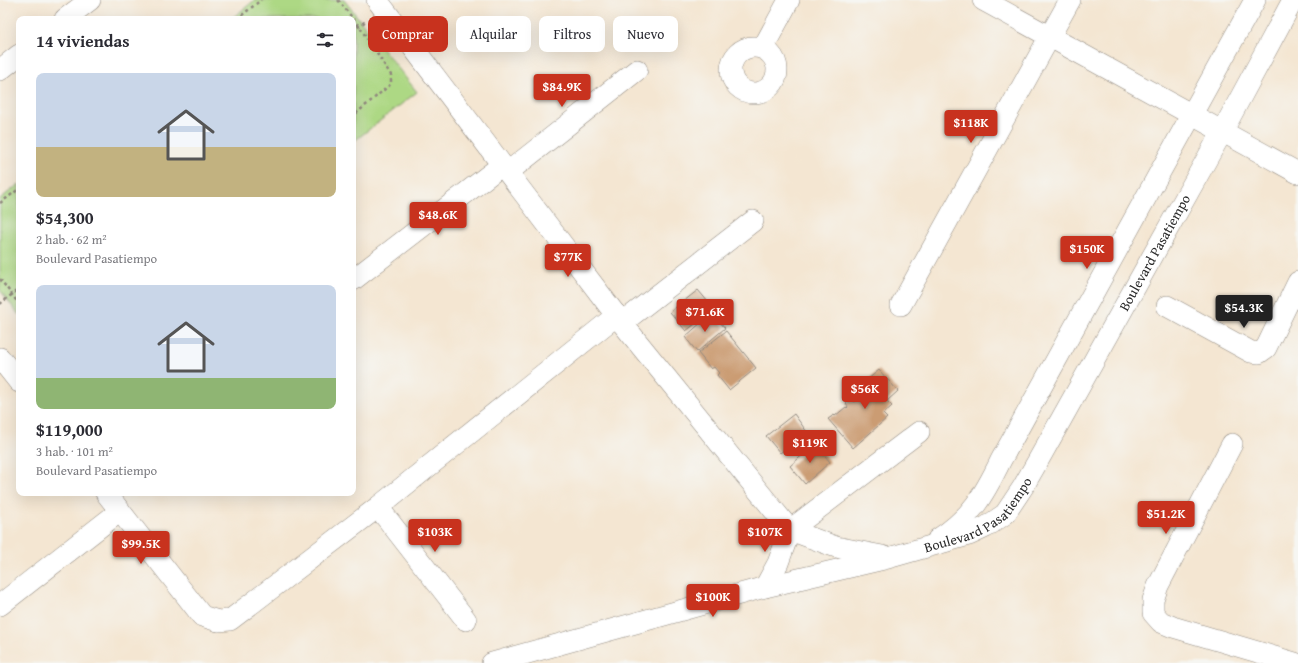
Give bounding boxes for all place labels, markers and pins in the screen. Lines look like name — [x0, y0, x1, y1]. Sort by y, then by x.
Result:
pin: $84.9K — [529, 74, 595, 108]
pin: $118K — [943, 110, 999, 144]
pin: $48.6K — [405, 202, 471, 236]
pin: $150K — [1059, 236, 1115, 270]
pin: $77K — [544, 244, 592, 278]
pin: $54.3K — [1211, 295, 1277, 329]
pin: $71.6K — [672, 299, 738, 333]
pin: $56K — [841, 376, 889, 410]
pin: $119K — [782, 430, 838, 464]
pin: $51.2K — [1133, 501, 1199, 535]
pin: $103K — [407, 519, 463, 553]
pin: $107K — [737, 519, 793, 553]
pin: $99.5K — [108, 531, 174, 565]
pin: $100K — [685, 584, 741, 618]

